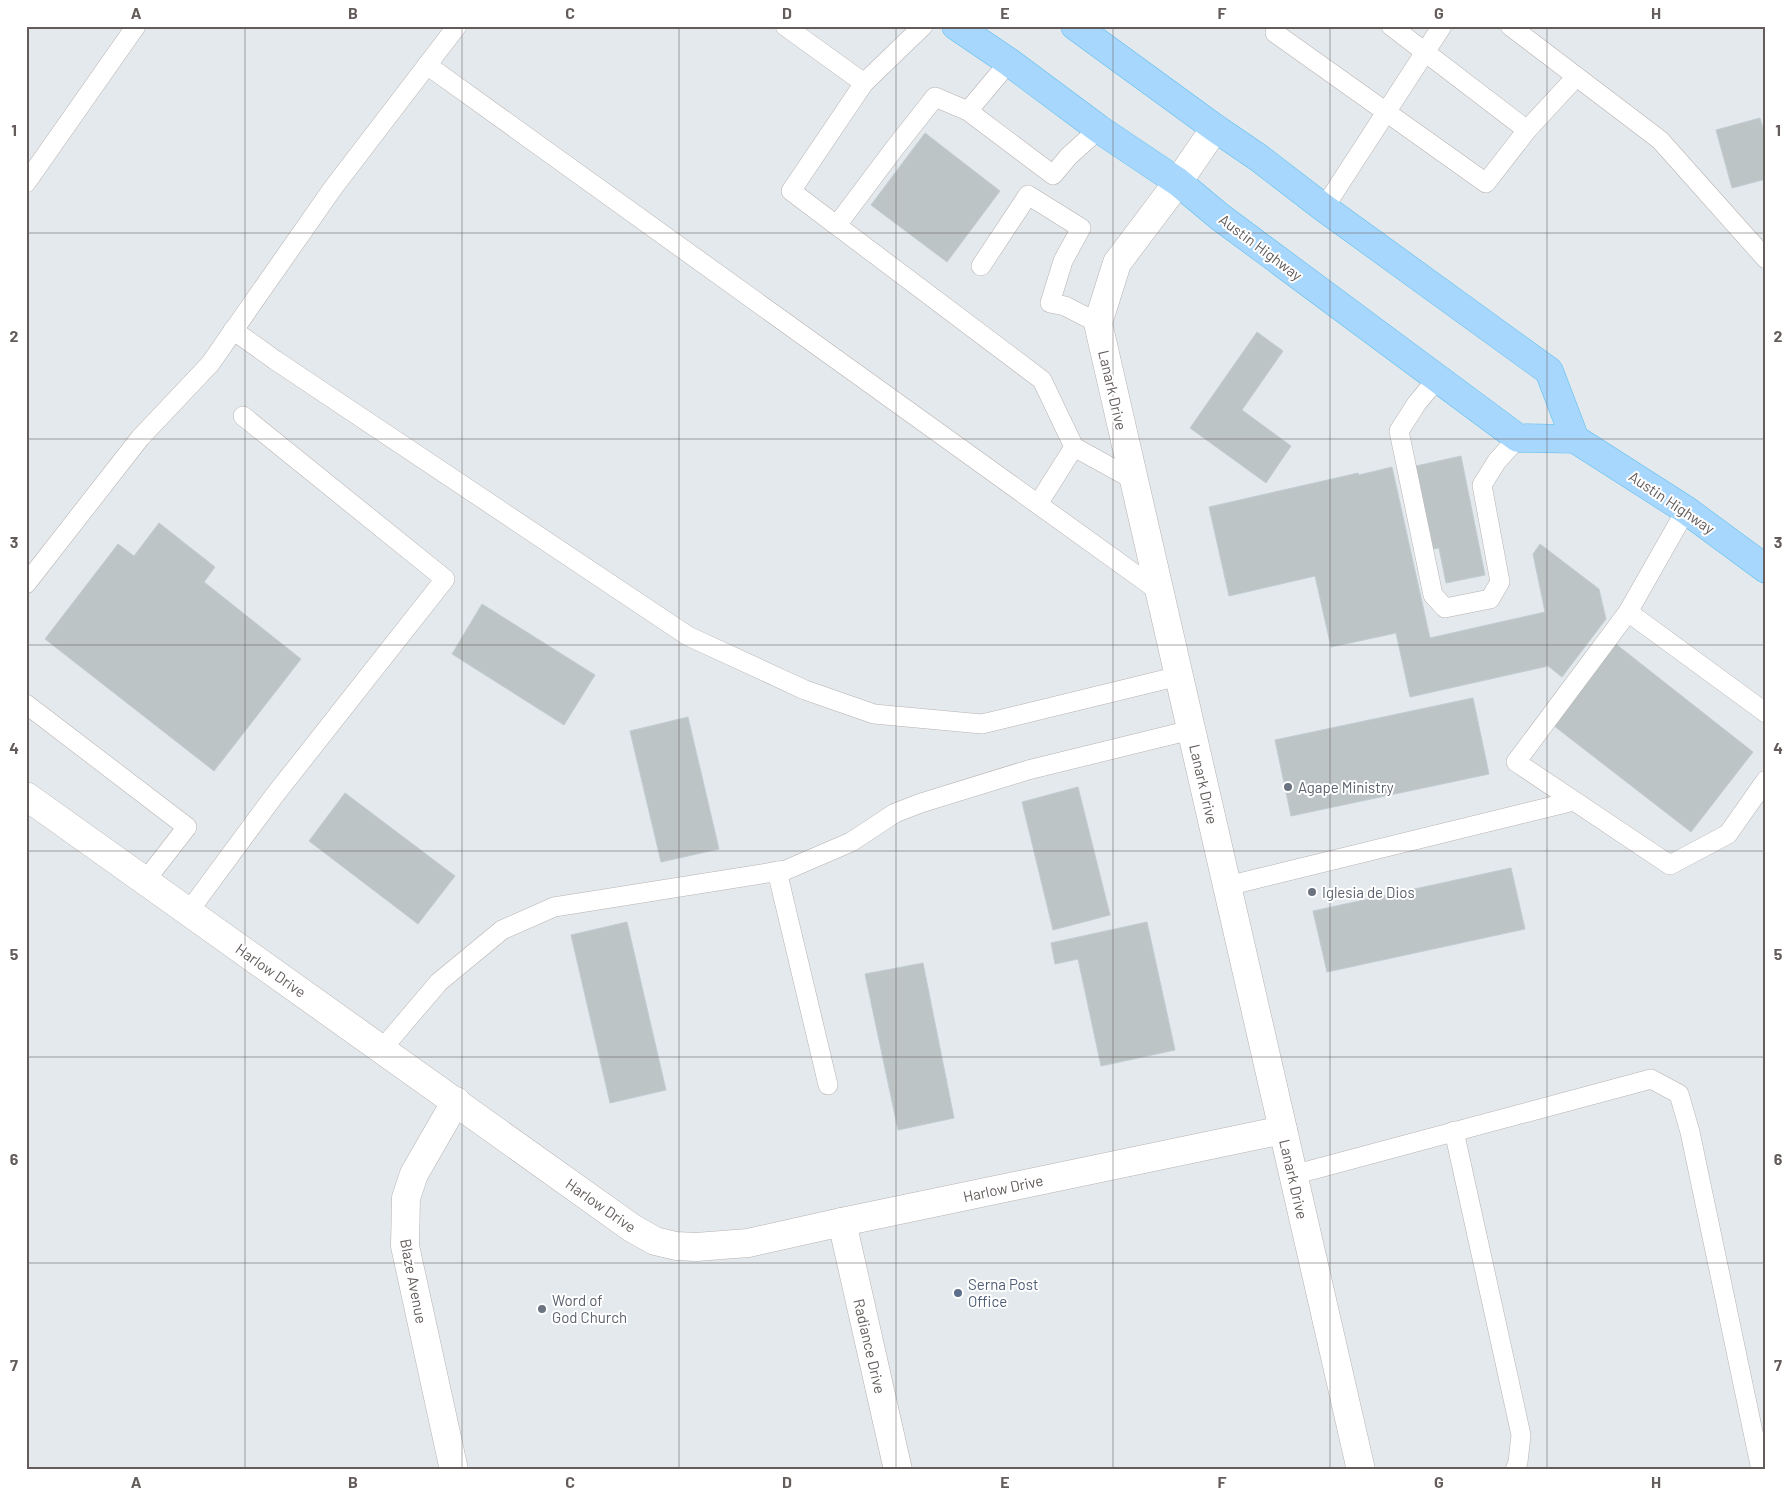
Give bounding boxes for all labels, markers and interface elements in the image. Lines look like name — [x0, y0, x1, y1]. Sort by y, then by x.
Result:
text: A — [131, 3, 142, 22]
text: B — [348, 3, 358, 22]
text: C — [565, 3, 575, 22]
text: D — [782, 3, 792, 22]
text: E — [1000, 3, 1010, 22]
text: F — [1218, 3, 1227, 22]
text: G — [1434, 3, 1444, 22]
text: H — [1651, 3, 1661, 22]
text: 1 — [11, 120, 17, 139]
text: 1 — [1775, 120, 1781, 139]
street label: Austin Highway — [1216, 210, 1306, 284]
text: 2 — [10, 326, 19, 345]
text: 2 — [1774, 326, 1783, 345]
street label: Lanark Drive — [1095, 348, 1131, 432]
street label: Austin Highway — [1626, 467, 1718, 537]
text: 3 — [10, 532, 18, 551]
text: 3 — [1774, 532, 1782, 551]
text: 4 — [9, 738, 19, 757]
text: 4 — [1773, 738, 1783, 757]
street label: Lanark Drive — [1186, 742, 1222, 826]
place label: Agape Ministry — [1298, 778, 1394, 796]
marker: Agape Ministry — [1282, 781, 1294, 793]
place label: Iglesia de Dios — [1322, 883, 1415, 901]
marker: Iglesia de Dios — [1306, 886, 1318, 898]
street label: Harlow Drive — [232, 939, 310, 1001]
text: 5 — [10, 944, 19, 963]
text: 5 — [1774, 944, 1783, 963]
street label: Lanark Drive — [1276, 1137, 1312, 1221]
text: 6 — [10, 1149, 19, 1168]
text: 6 — [1774, 1149, 1783, 1168]
street label: Harlow Drive — [961, 1171, 1045, 1205]
street label: Harlow Drive — [562, 1174, 640, 1236]
street label: Blaze Avenue — [397, 1237, 431, 1325]
place label: Serna Post Office — [968, 1275, 1038, 1310]
marker: Serna Post Office — [952, 1287, 964, 1299]
place label: Word of God Church — [552, 1291, 627, 1326]
street label: Radiance Drive — [850, 1297, 890, 1395]
marker: Word of God Church — [536, 1303, 548, 1315]
text: 7 — [10, 1355, 18, 1374]
text: 7 — [1774, 1355, 1782, 1374]
text: A — [131, 1472, 142, 1491]
text: B — [348, 1472, 358, 1491]
text: C — [565, 1472, 575, 1491]
text: D — [782, 1472, 792, 1491]
text: E — [1000, 1472, 1010, 1491]
text: F — [1218, 1472, 1227, 1491]
text: G — [1434, 1472, 1444, 1491]
text: H — [1651, 1472, 1661, 1491]

